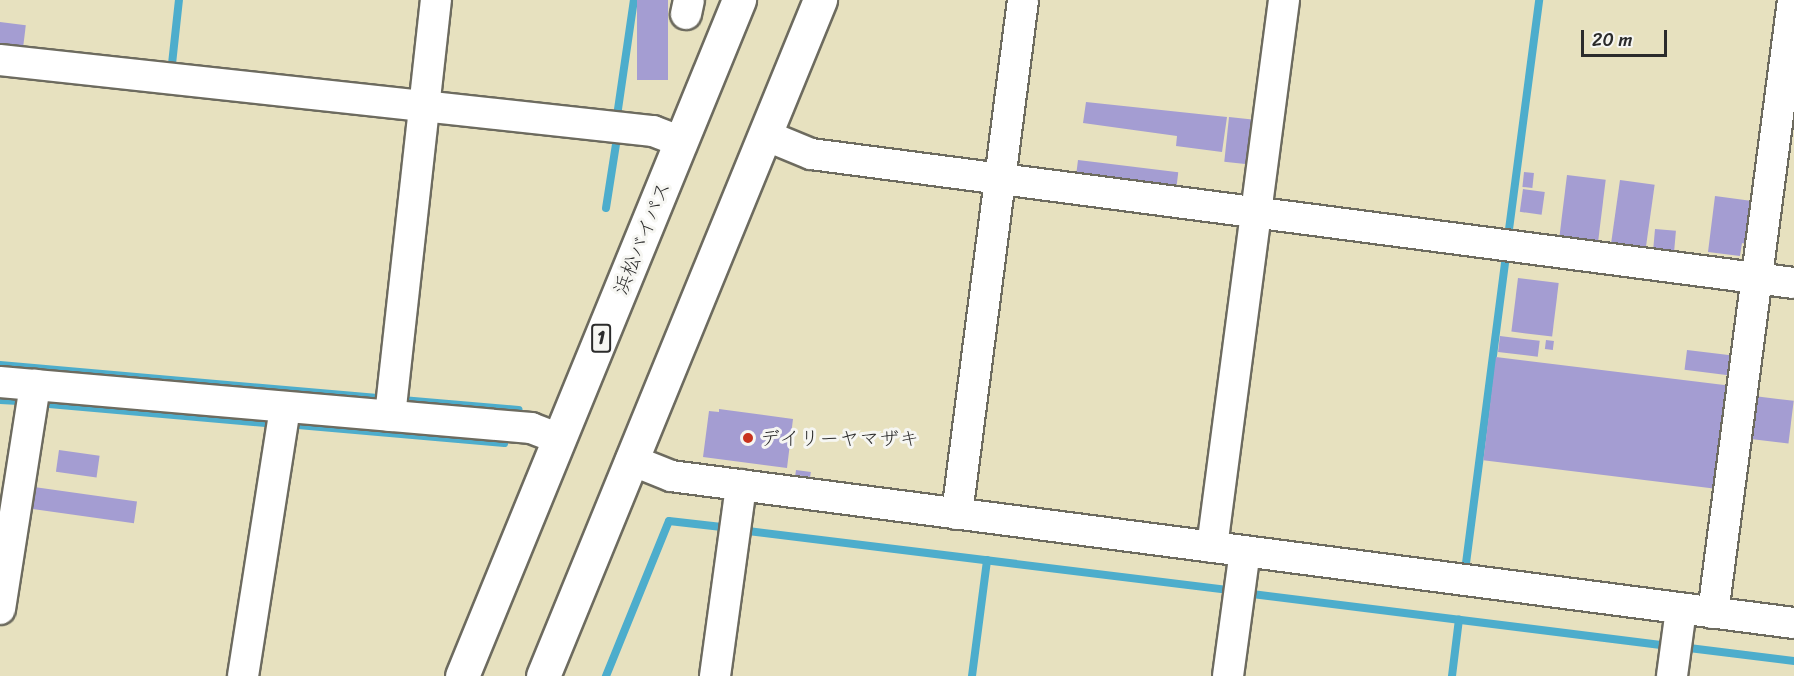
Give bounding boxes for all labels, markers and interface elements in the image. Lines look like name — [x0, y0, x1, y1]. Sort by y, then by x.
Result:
scale bar — [1584, 18, 1670, 56]
text: 20 m — [1592, 24, 1632, 56]
street label: 浜松バイパス — [608, 178, 676, 298]
road number: 1 — [590, 323, 612, 353]
place label: デイリーヤマザキ — [760, 426, 920, 450]
marker: デイリーヤマザキ — [741, 431, 755, 445]

